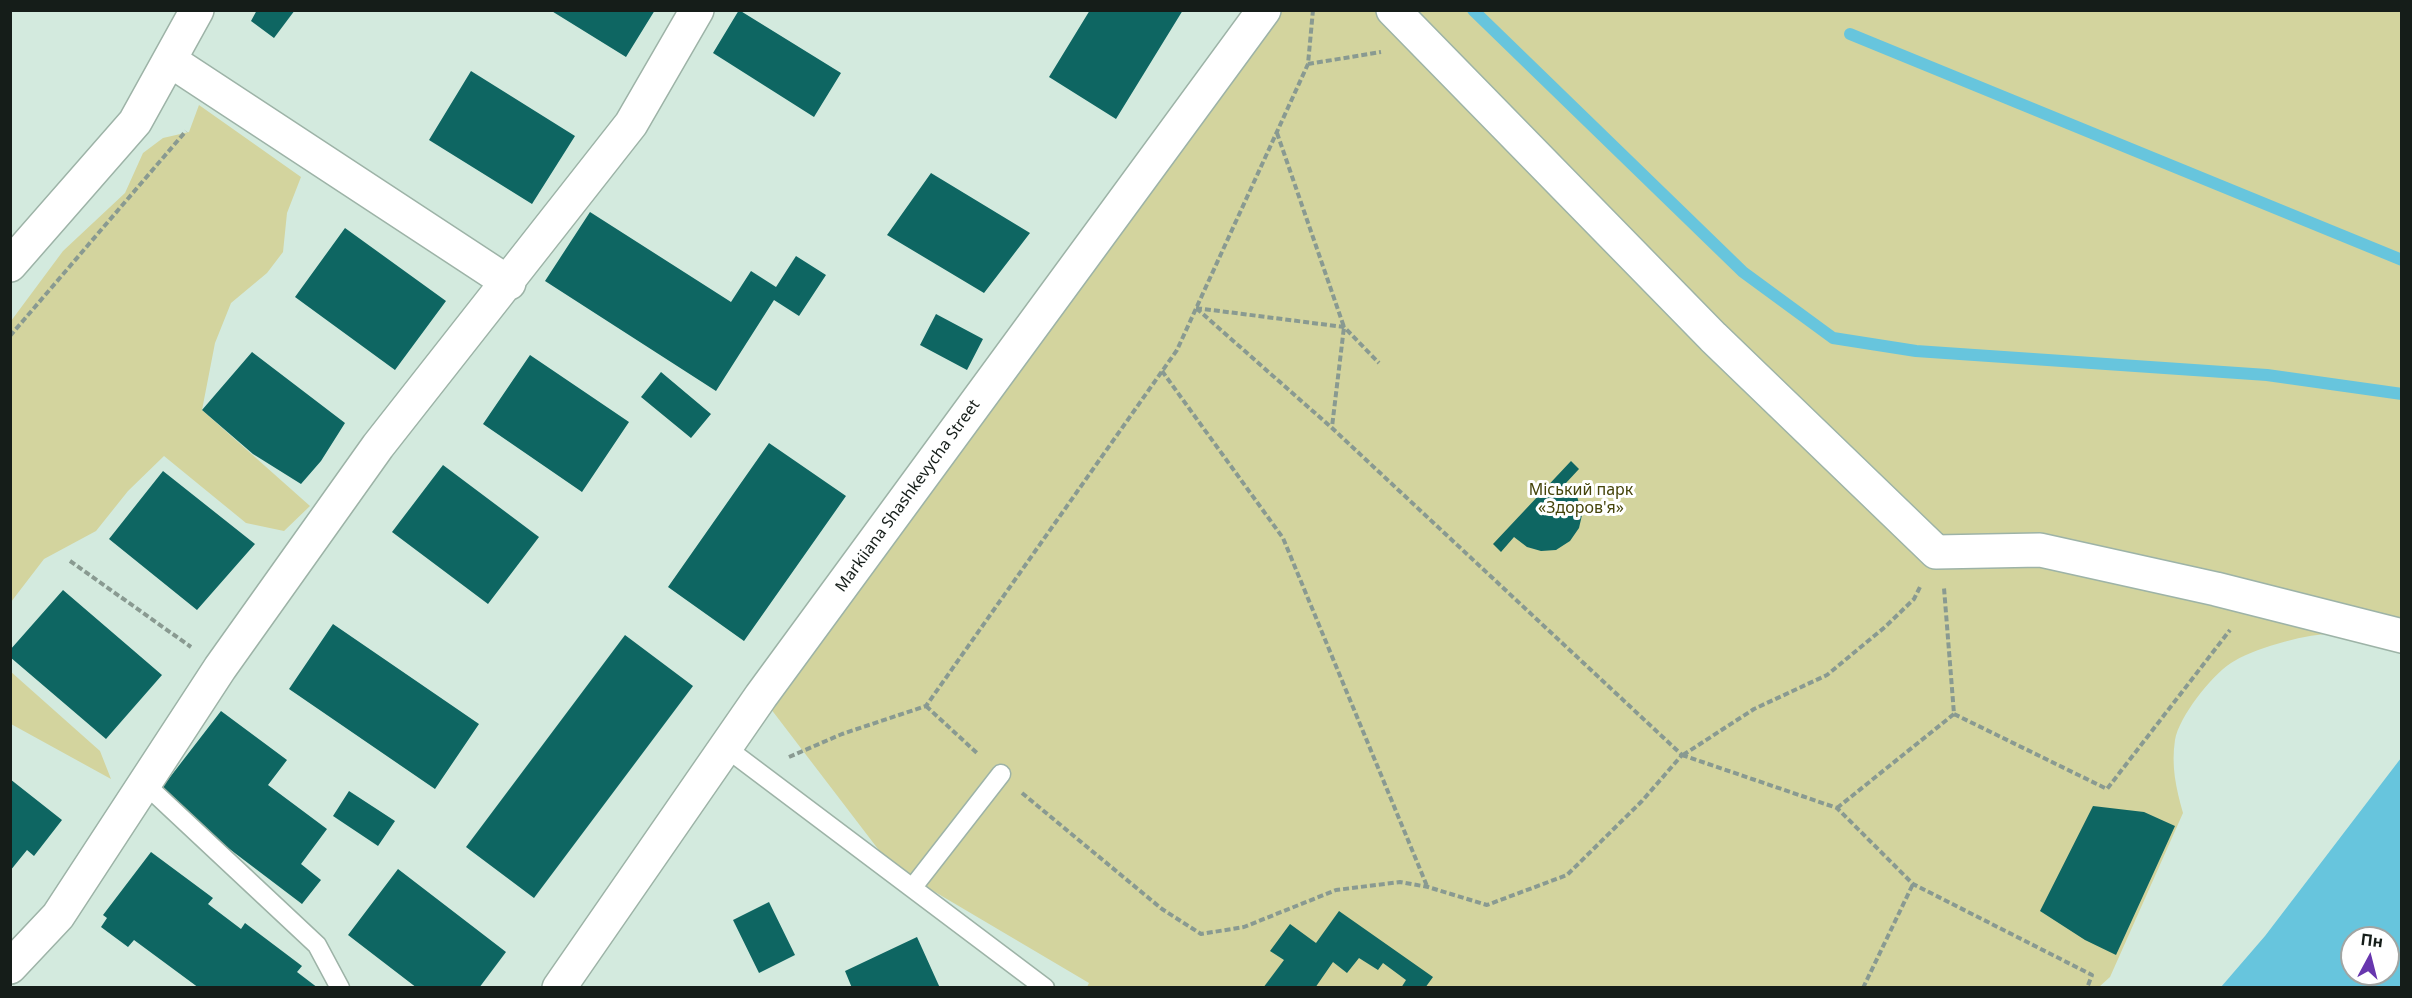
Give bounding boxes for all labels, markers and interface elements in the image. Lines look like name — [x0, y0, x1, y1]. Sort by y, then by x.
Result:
street label: Markiiana Shashkevycha Street — [832, 396, 984, 596]
park label: Міський парк «Здоров'я» — [1529, 480, 1633, 518]
north arrow — [2340, 926, 2400, 986]
text: Пн — [2359, 928, 2385, 952]

